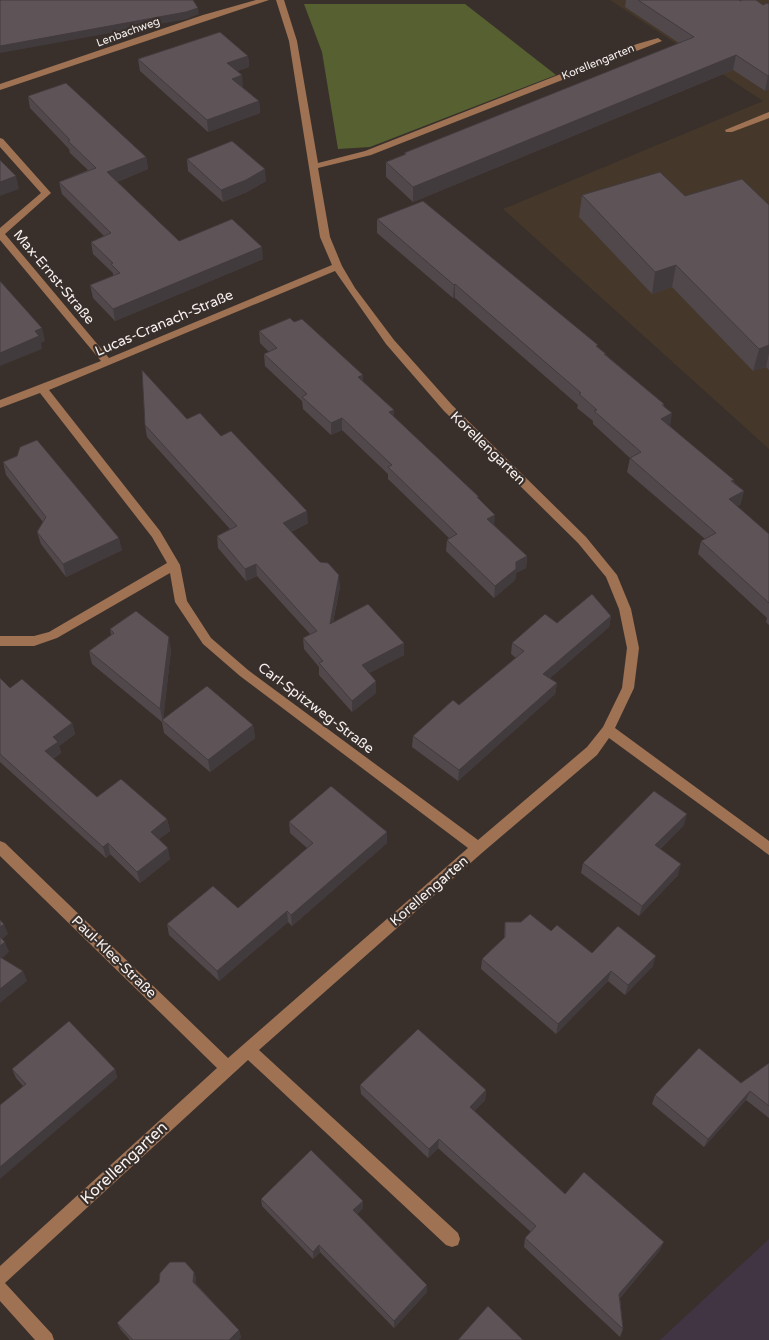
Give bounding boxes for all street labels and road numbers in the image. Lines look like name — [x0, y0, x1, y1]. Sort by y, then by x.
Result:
street label: Lenbachweg — [94, 14, 162, 50]
street label: Korellengarten — [560, 42, 636, 82]
street label: Max-Ernst-Straße — [10, 226, 98, 328]
street label: Lucas-Cranach-Straße — [92, 286, 236, 360]
street label: Korellengarten — [447, 408, 529, 488]
street label: Carl-Spitzweg-Straße — [255, 659, 377, 757]
street label: Korellengarten — [386, 852, 472, 930]
street label: Paul-Klee-Straße — [68, 912, 160, 1002]
street label: Korellengarten — [76, 1117, 172, 1209]

